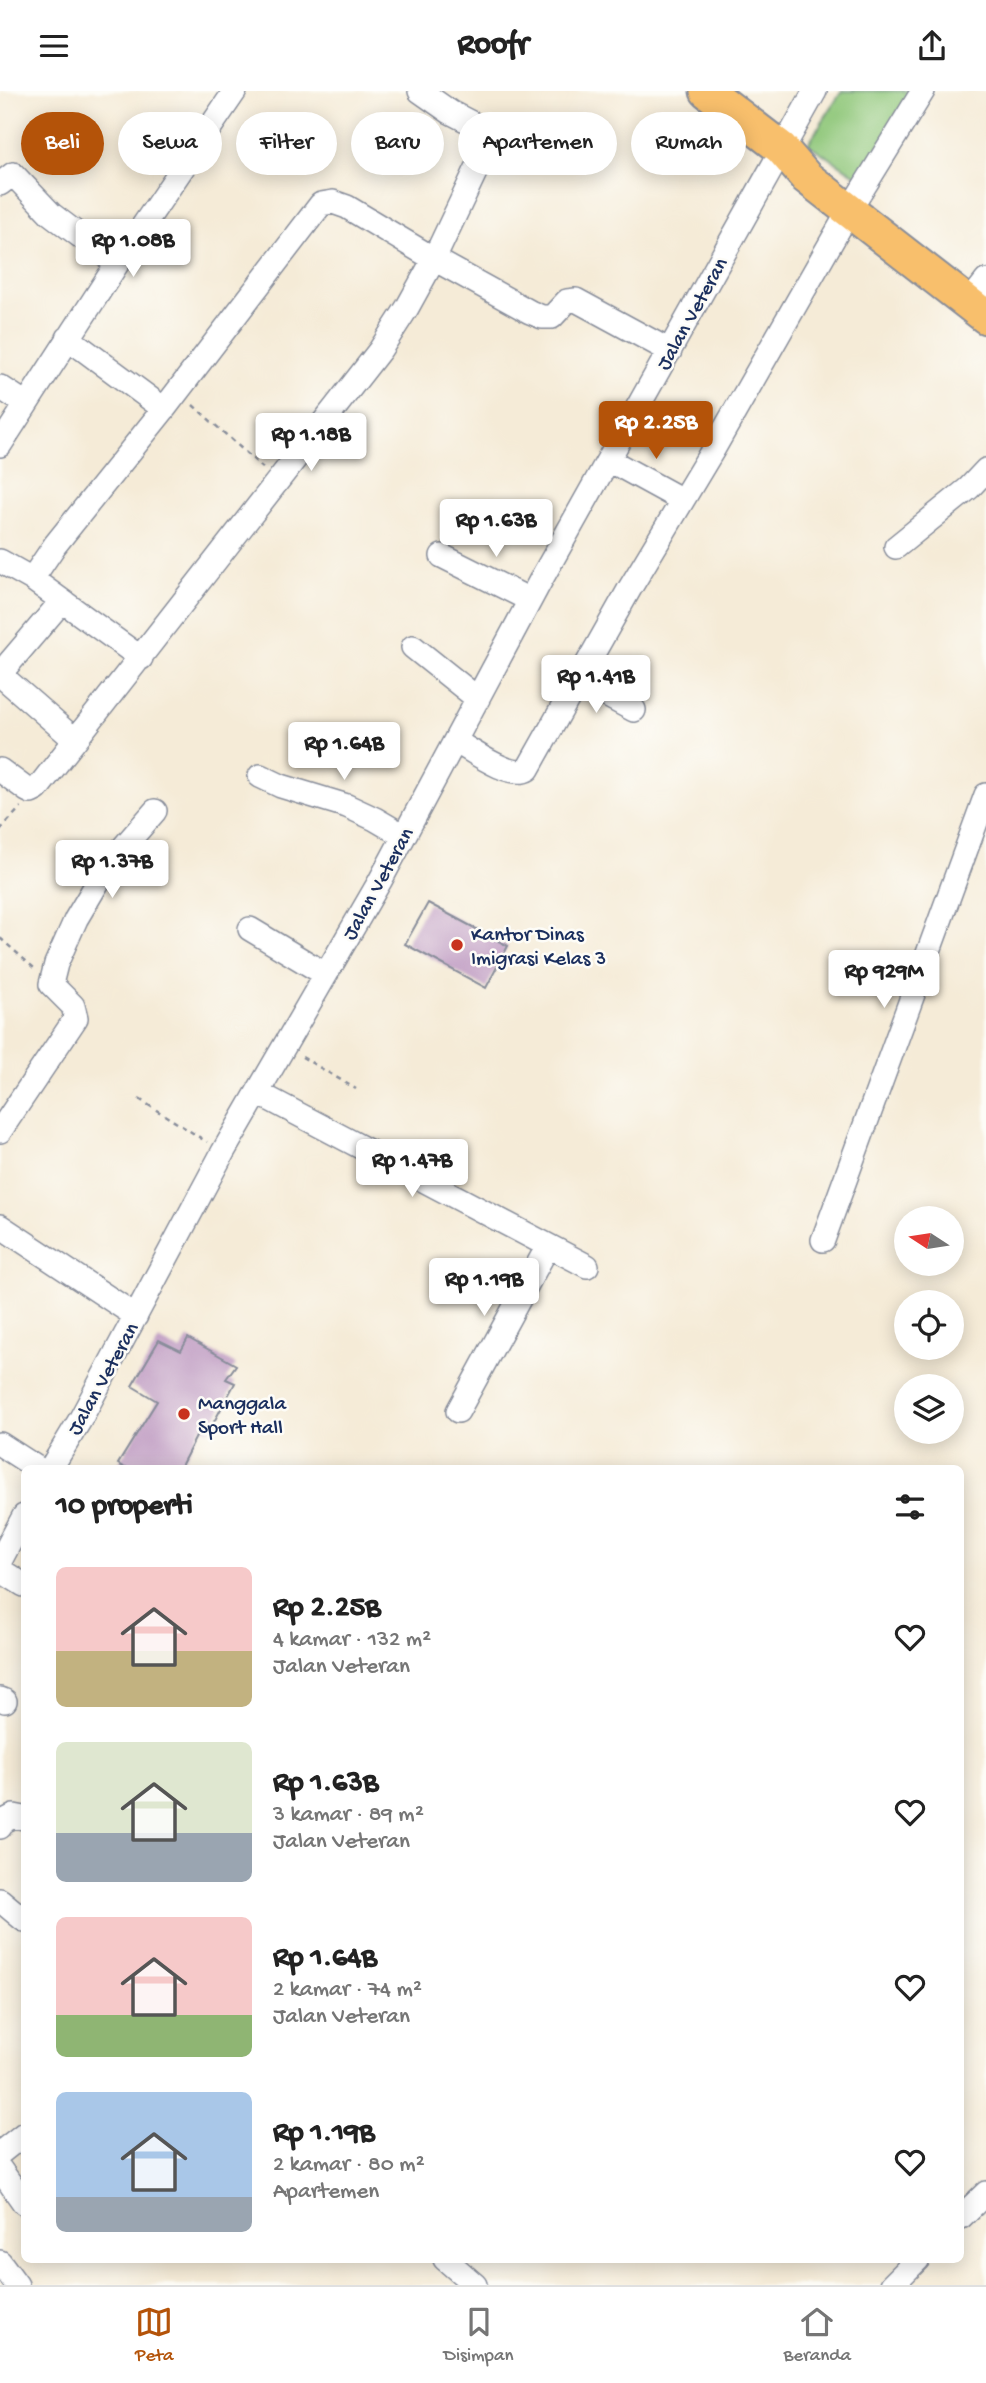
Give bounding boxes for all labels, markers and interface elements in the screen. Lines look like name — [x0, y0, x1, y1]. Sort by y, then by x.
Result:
icon: menu — [35, 27, 73, 65]
text: Roofr — [457, 27, 529, 65]
icon: share — [913, 27, 951, 65]
chip: Beli — [21, 112, 104, 175]
chip: Sewa — [118, 112, 222, 175]
chip: Filter — [236, 112, 337, 175]
chip: Baru — [351, 112, 444, 175]
chip: Apartemen — [458, 112, 617, 175]
chip: Rumah — [631, 112, 746, 175]
pin: Rp 1.08B — [61, 219, 205, 279]
text: Rp 1.08B — [92, 228, 174, 255]
street label: Jalan Veteran — [653, 254, 735, 375]
pin: Rp 2.25B — [584, 401, 728, 461]
text: Rp 2.25B — [615, 410, 697, 437]
pin: Rp 1.18B — [239, 413, 383, 473]
text: Rp 1.18B — [272, 422, 350, 449]
pin: Rp 1.63B — [424, 499, 568, 559]
text: Rp 1.63B — [456, 508, 536, 535]
pin: Rp 1.41B — [524, 655, 668, 715]
text: Rp 1.41B — [557, 664, 635, 691]
pin: Rp 1.64B — [272, 723, 416, 782]
text: Rp 1.64B — [304, 731, 384, 758]
street label: Jalan Veteran — [339, 824, 421, 945]
pin: Rp 1.37B — [40, 841, 184, 900]
text: Rp 1.37B — [72, 849, 152, 876]
place label: Kantor Dinas Imigrasi Kelas 3 — [471, 924, 606, 973]
marker: Kantor Dinas Imigrasi Kelas 3 — [449, 937, 465, 953]
pin: Rp 929M — [819, 951, 949, 1010]
text: Rp 929M — [844, 959, 924, 986]
pin: Rp 1.47B — [340, 1139, 484, 1199]
text: Rp 1.47B — [372, 1148, 452, 1175]
north arrow — [894, 1206, 964, 1276]
map controls — [894, 1206, 964, 1444]
pin: Rp 1.19B — [412, 1259, 556, 1318]
text: Rp 1.19B — [445, 1267, 523, 1294]
button: locate — [894, 1290, 964, 1360]
street label: Jalan Veteran — [64, 1319, 146, 1440]
button: layers — [894, 1374, 964, 1444]
place label: Manggala Sport Hall — [198, 1393, 287, 1442]
marker: Manggala Sport Hall — [176, 1406, 192, 1422]
icon: filters — [891, 1488, 929, 1526]
text: 10 properti — [56, 1490, 193, 1525]
text: Rp 2.25B — [273, 1592, 381, 1627]
icon: home — [112, 1595, 196, 1679]
icon: heart — [891, 1618, 929, 1656]
text: 4 kamar · 132 m² — [273, 1627, 431, 1654]
text: Jalan Veteran — [273, 1654, 410, 1681]
text: Rp 1.63B — [273, 1767, 378, 1802]
icon: home — [112, 1770, 196, 1854]
icon: heart — [891, 1793, 929, 1831]
text: 3 kamar · 89 m² — [273, 1802, 424, 1829]
text: Jalan Veteran — [273, 1829, 410, 1856]
text: Rp 1.64B — [273, 1942, 377, 1977]
icon: home — [112, 1945, 196, 2029]
icon: heart — [891, 1968, 929, 2006]
text: 2 kamar · 74 m² — [273, 1977, 422, 2004]
text: Jalan Veteran — [273, 2004, 410, 2031]
text: Rp 1.19B — [273, 2117, 375, 2152]
icon: home — [112, 2120, 196, 2204]
icon: heart — [891, 2143, 929, 2181]
text: 2 kamar · 80 m² — [273, 2152, 425, 2179]
text: Apartemen — [273, 2179, 379, 2206]
tab: Peta — [135, 2303, 174, 2368]
tab: Disimpan — [444, 2303, 514, 2368]
tab: Beranda — [783, 2303, 851, 2368]

